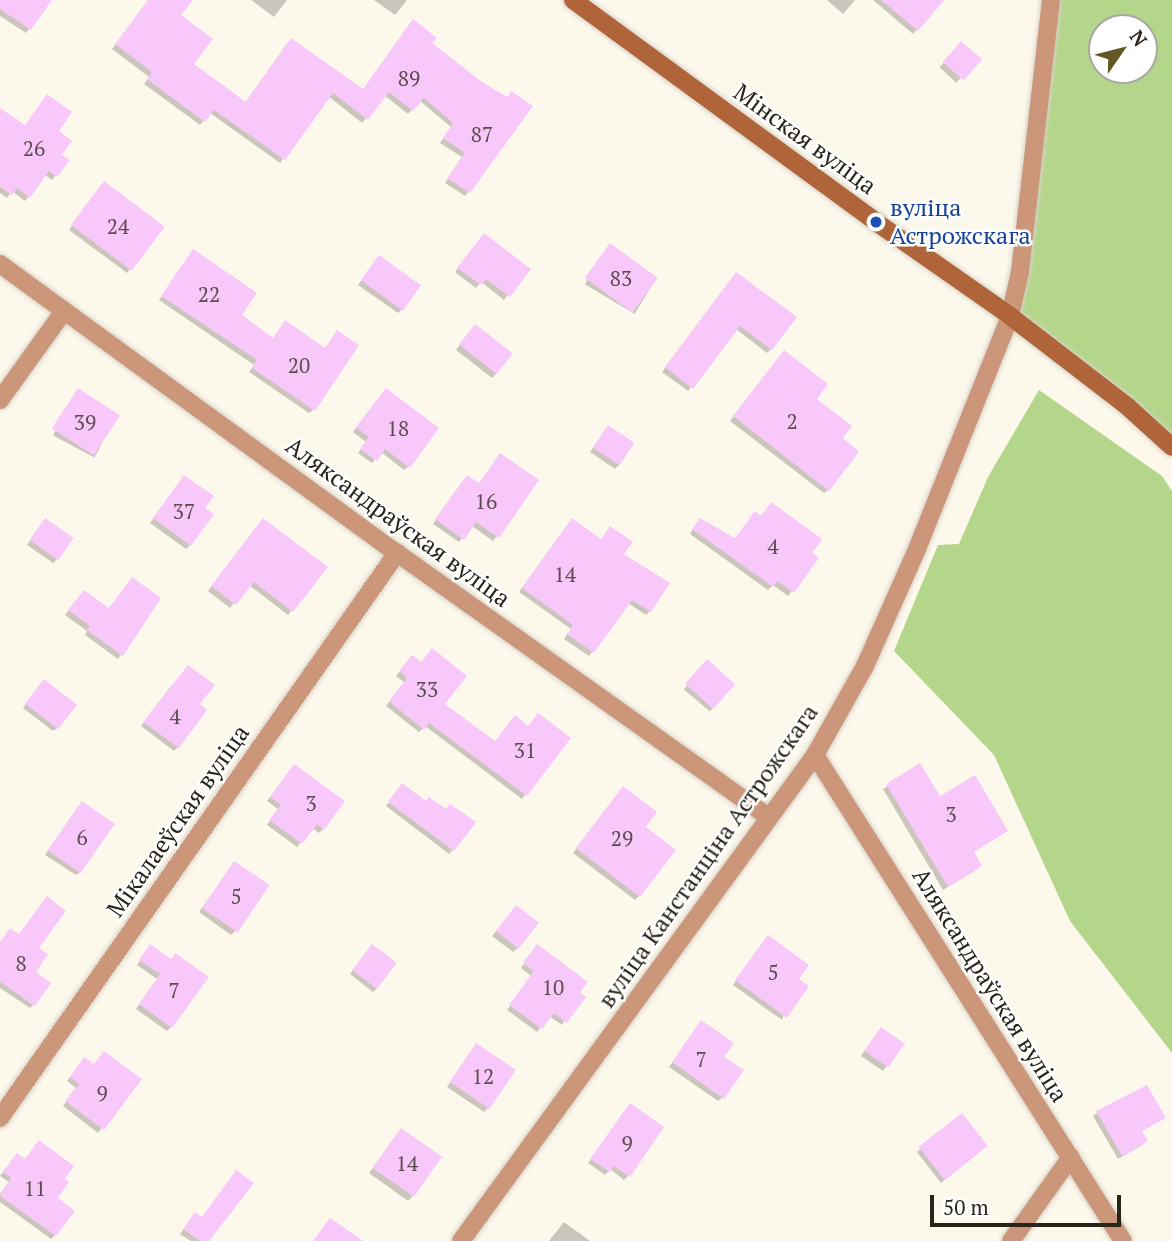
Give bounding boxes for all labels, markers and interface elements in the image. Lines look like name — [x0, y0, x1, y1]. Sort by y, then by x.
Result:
north arrow — [1088, 14, 1158, 84]
text: N — [1125, 25, 1153, 51]
house number: 89 — [398, 65, 420, 91]
street label: Мінская вуліца — [728, 78, 882, 200]
house number: 87 — [471, 121, 493, 147]
house number: 26 — [23, 135, 45, 161]
place label: вуліца Астрожскага — [890, 194, 1031, 250]
house number: 24 — [107, 213, 129, 239]
marker: вуліца Астрожскага — [868, 214, 884, 230]
house number: 83 — [610, 265, 632, 291]
house number: 22 — [198, 281, 220, 307]
house number: 20 — [288, 352, 310, 378]
house number: 2 — [786, 408, 798, 434]
house number: 39 — [74, 409, 96, 435]
house number: 18 — [387, 415, 409, 441]
street label: Аляксандраўская вуліца — [280, 431, 516, 613]
house number: 16 — [475, 488, 497, 514]
house number: 37 — [173, 498, 195, 524]
house number: 4 — [767, 533, 779, 559]
house number: 14 — [554, 561, 576, 587]
house number: 33 — [416, 676, 438, 702]
street label: вуліца Канстанціна Астрожскага — [592, 699, 824, 1013]
house number: 4 — [169, 703, 181, 729]
street label: Мікалаеўская вуліца — [101, 719, 255, 923]
house number: 31 — [514, 737, 536, 763]
house number: 3 — [305, 790, 317, 816]
house number: 3 — [945, 801, 957, 827]
house number: 6 — [76, 824, 88, 850]
house number: 29 — [611, 825, 633, 851]
street label: Аляксандраўская вуліца — [906, 863, 1074, 1107]
house number: 5 — [230, 883, 242, 909]
house number: 8 — [15, 950, 27, 976]
house number: 5 — [767, 959, 779, 985]
house number: 10 — [542, 974, 564, 1000]
house number: 7 — [168, 977, 180, 1003]
house number: 7 — [695, 1046, 707, 1072]
house number: 12 — [472, 1063, 494, 1089]
house number: 9 — [96, 1080, 108, 1106]
house number: 9 — [621, 1130, 633, 1156]
house number: 14 — [396, 1150, 418, 1176]
house number: 11 — [24, 1175, 46, 1201]
scale bar — [934, 1182, 1125, 1226]
text: 50 m — [943, 1193, 989, 1221]

